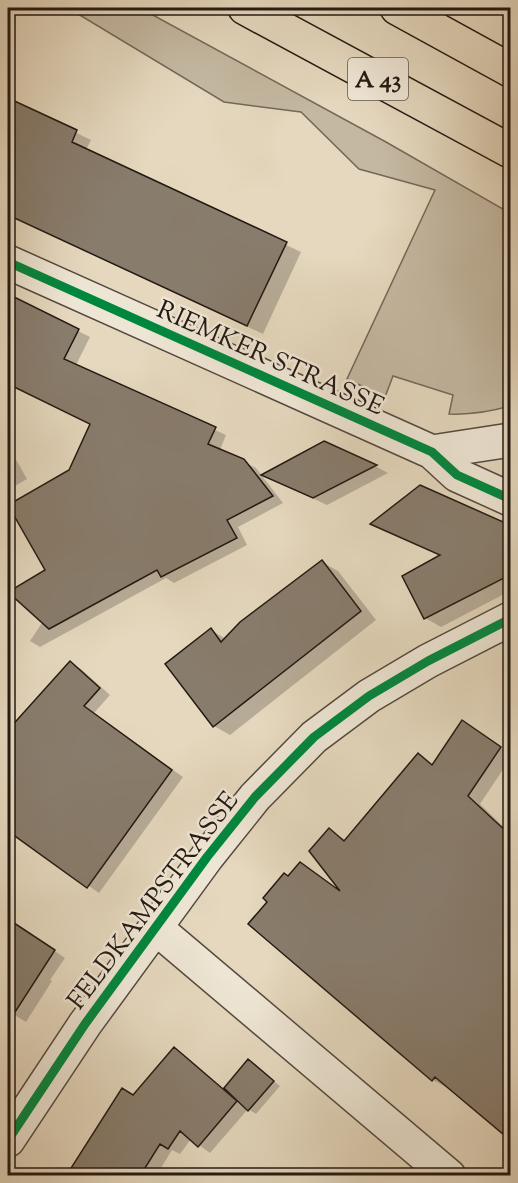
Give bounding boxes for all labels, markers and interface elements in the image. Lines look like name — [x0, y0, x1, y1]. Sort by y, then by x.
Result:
road number: A 43 — [348, 58, 408, 100]
street label: RIEMKER STRASSE — [150, 292, 390, 426]
street label: FELDKAMPSTRASSE — [60, 784, 249, 1018]

